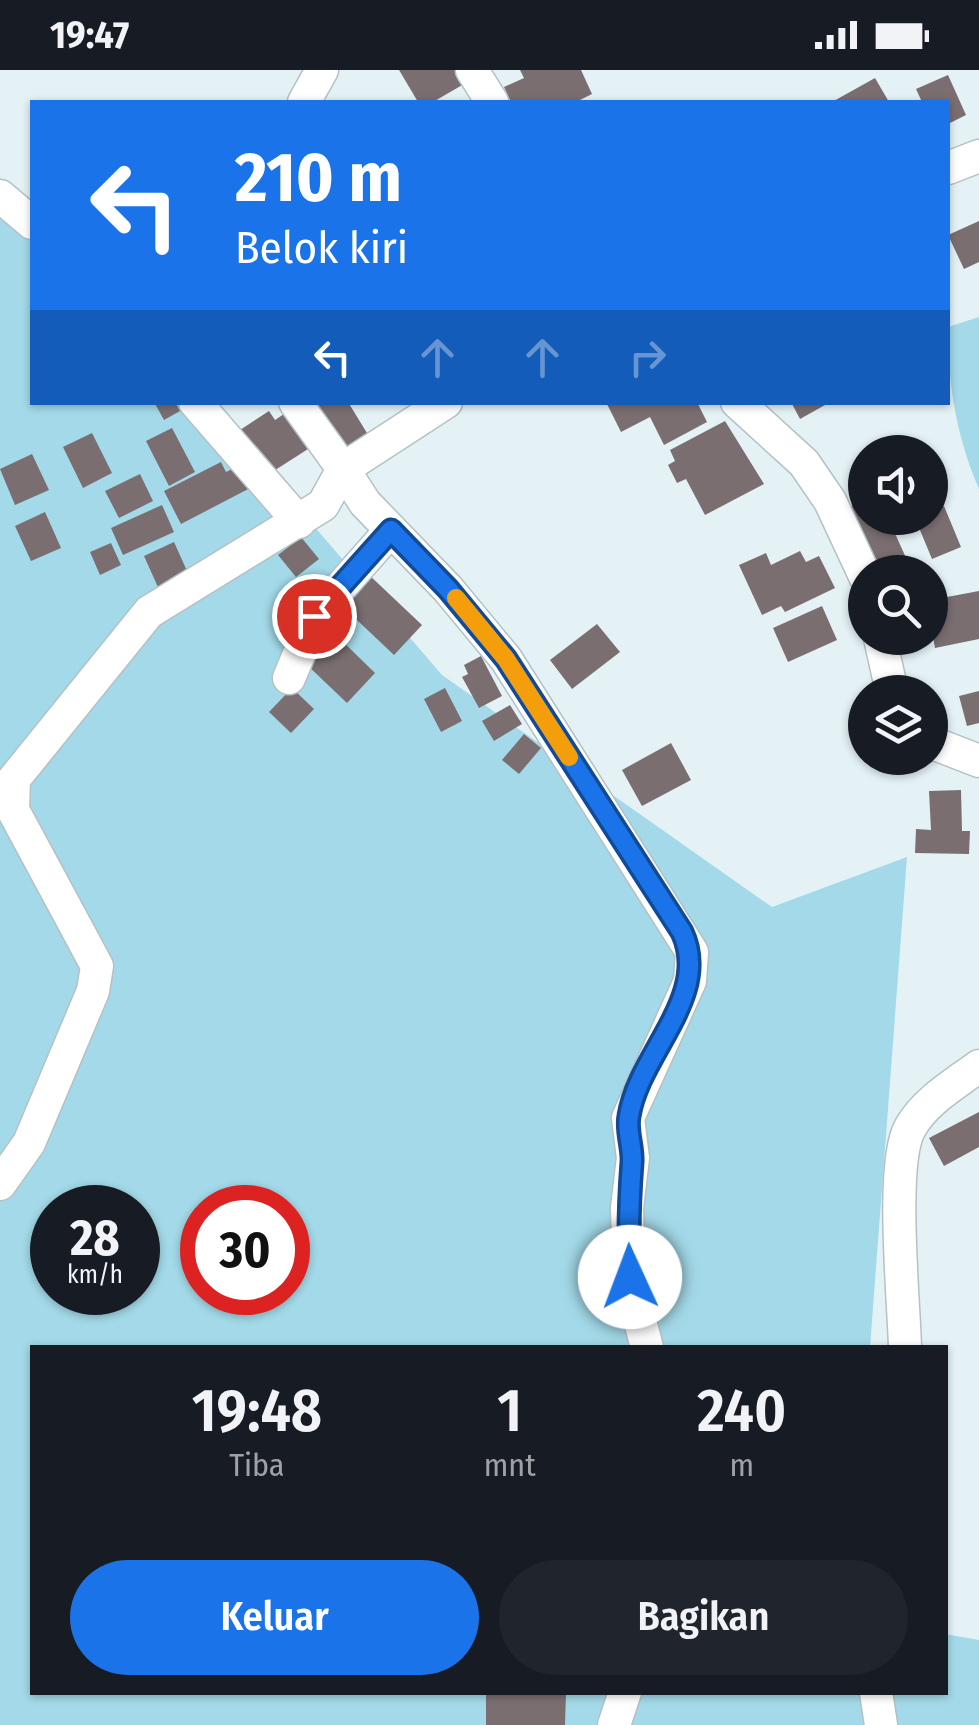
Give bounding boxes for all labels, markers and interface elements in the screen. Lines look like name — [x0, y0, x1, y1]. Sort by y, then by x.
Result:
text: 19:47 — [50, 12, 129, 58]
text: 210 m — [235, 136, 402, 220]
icon: left — [70, 140, 200, 270]
text: Belok kiri — [235, 221, 408, 275]
icon: left — [305, 330, 360, 385]
icon: ahead — [410, 330, 465, 385]
icon: ahead — [515, 330, 570, 385]
icon: right — [620, 330, 675, 385]
map controls — [848, 435, 948, 775]
button: sound — [848, 435, 948, 535]
button: search — [848, 555, 948, 655]
pin — [272, 574, 357, 659]
icon: arrive — [287, 589, 342, 644]
button: layers — [848, 675, 948, 775]
speed limit sign: 30 — [180, 1185, 310, 1315]
text: 28 — [70, 1208, 120, 1268]
position arrow — [578, 1225, 682, 1329]
text: km/h — [67, 1260, 123, 1290]
text: 19:48 — [192, 1375, 322, 1447]
text: 1 — [497, 1375, 522, 1447]
text: 240 — [697, 1375, 786, 1447]
text: Tiba — [229, 1446, 285, 1484]
text: mnt — [484, 1446, 536, 1484]
text: m — [730, 1446, 754, 1484]
button: Keluar — [70, 1560, 479, 1675]
button: Bagikan — [499, 1560, 908, 1675]

